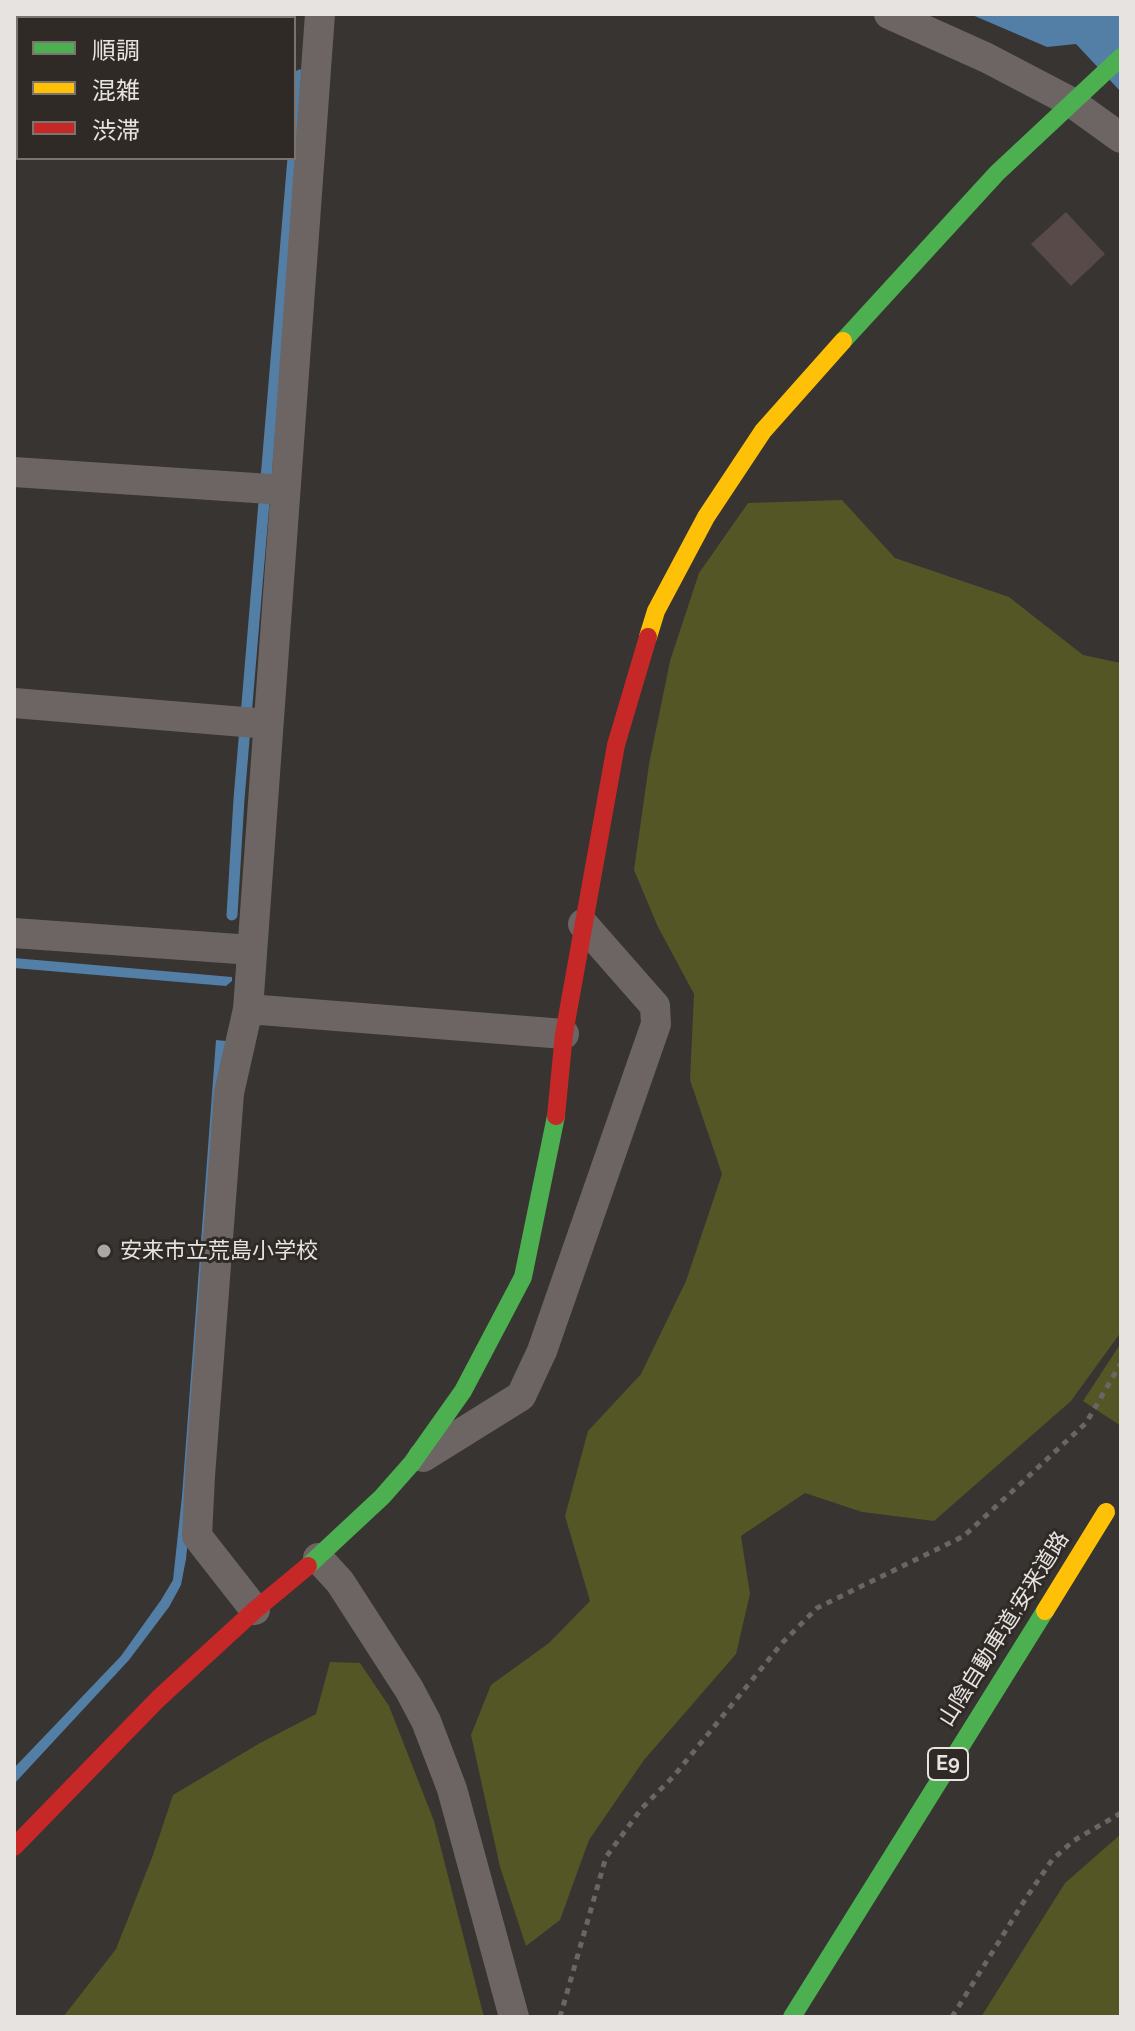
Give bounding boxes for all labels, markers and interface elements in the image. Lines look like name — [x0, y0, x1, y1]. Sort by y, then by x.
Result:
legend — [16, 16, 296, 160]
text: 順調 — [92, 36, 140, 65]
text: 混雑 — [92, 76, 140, 105]
text: 渋滞 — [92, 116, 140, 145]
place label: 安来市立荒島小学校 — [120, 1238, 318, 1264]
marker: 安来市立荒島小学校 — [95, 1242, 113, 1260]
street label: 山陰自動車道;安来道路 — [933, 1527, 1075, 1731]
road number: E9 — [928, 1748, 968, 1780]

